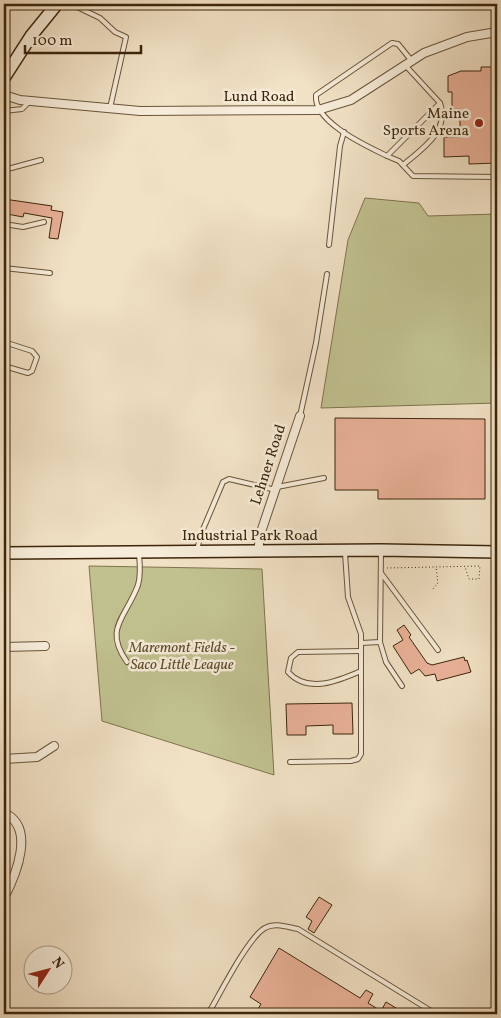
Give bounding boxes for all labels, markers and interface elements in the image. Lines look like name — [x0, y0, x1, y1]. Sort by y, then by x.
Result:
scale bar — [25, 22, 141, 54]
text: 100 m — [32, 31, 72, 52]
street label: Lund Road — [223, 87, 295, 108]
place label: Maine Sports Arena — [383, 104, 469, 142]
marker: Maine Sports Arena — [473, 117, 485, 129]
street label: Lehner Road — [246, 422, 292, 508]
street label: Industrial Park Road — [182, 526, 318, 547]
park label: Maremont Fields - Saco Little League — [128, 638, 235, 676]
north arrow — [22, 946, 72, 996]
text: N — [47, 954, 68, 973]

